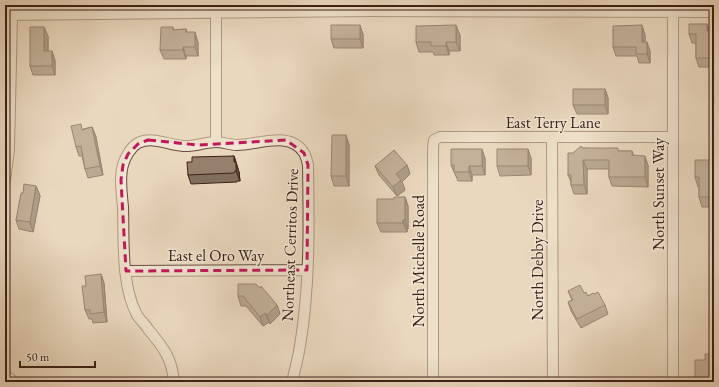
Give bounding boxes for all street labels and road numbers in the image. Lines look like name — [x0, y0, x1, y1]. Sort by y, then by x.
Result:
street label: East Terry Lane — [506, 112, 601, 133]
street label: North Sunset Way — [648, 137, 669, 250]
street label: Northeast Cerritos Drive — [277, 168, 303, 322]
street label: North Michelle Road — [408, 194, 429, 327]
street label: North Debby Drive — [527, 199, 548, 321]
street label: East el Oro Way — [168, 245, 265, 266]

